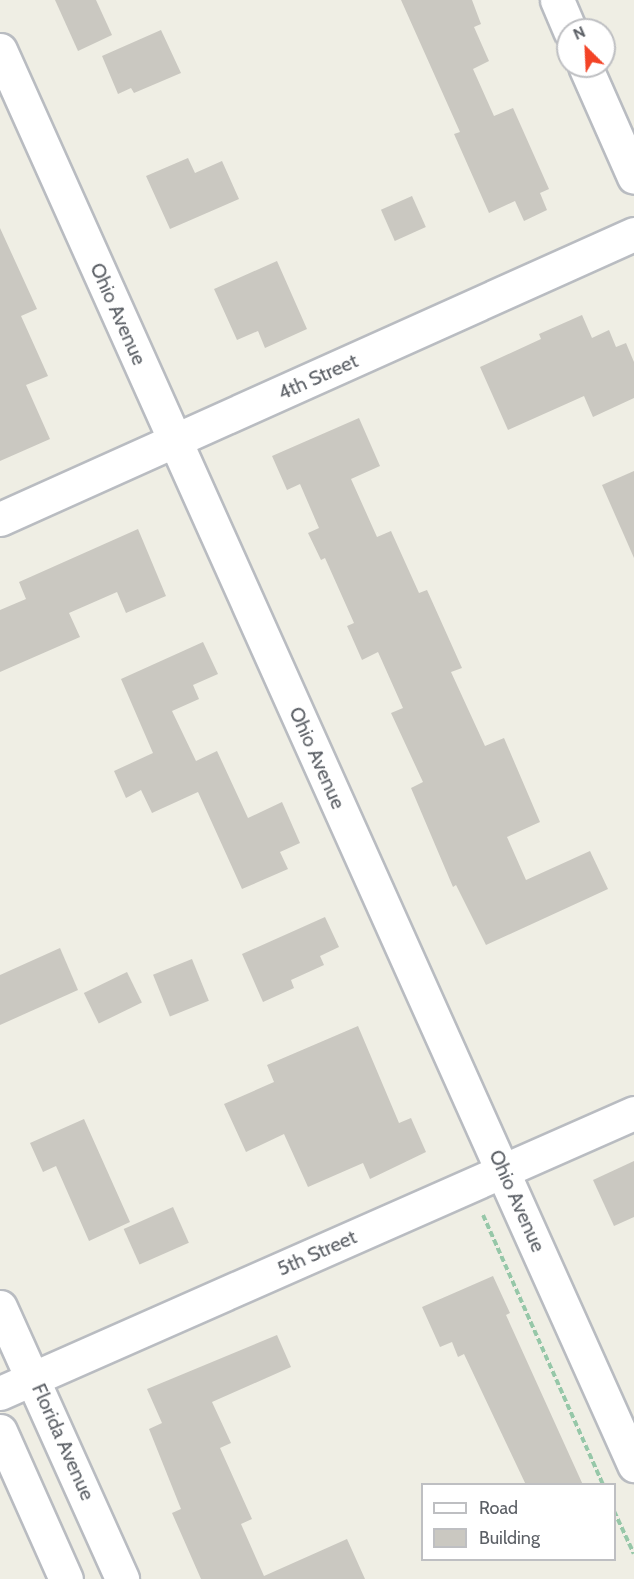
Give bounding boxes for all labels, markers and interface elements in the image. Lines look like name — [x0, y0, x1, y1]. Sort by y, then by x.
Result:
north arrow — [556, 18, 616, 78]
text: N — [570, 22, 588, 44]
street label: Ohio Avenue — [85, 259, 151, 369]
street label: 4th Street — [274, 349, 362, 405]
street label: Ohio Avenue — [284, 703, 350, 813]
street label: Ohio Avenue — [484, 1146, 550, 1256]
street label: 5th Street — [274, 1225, 360, 1281]
street label: Florida Avenue — [27, 1380, 99, 1504]
legend — [421, 1483, 616, 1561]
text: Road — [479, 1497, 518, 1519]
text: Building — [479, 1527, 540, 1549]

